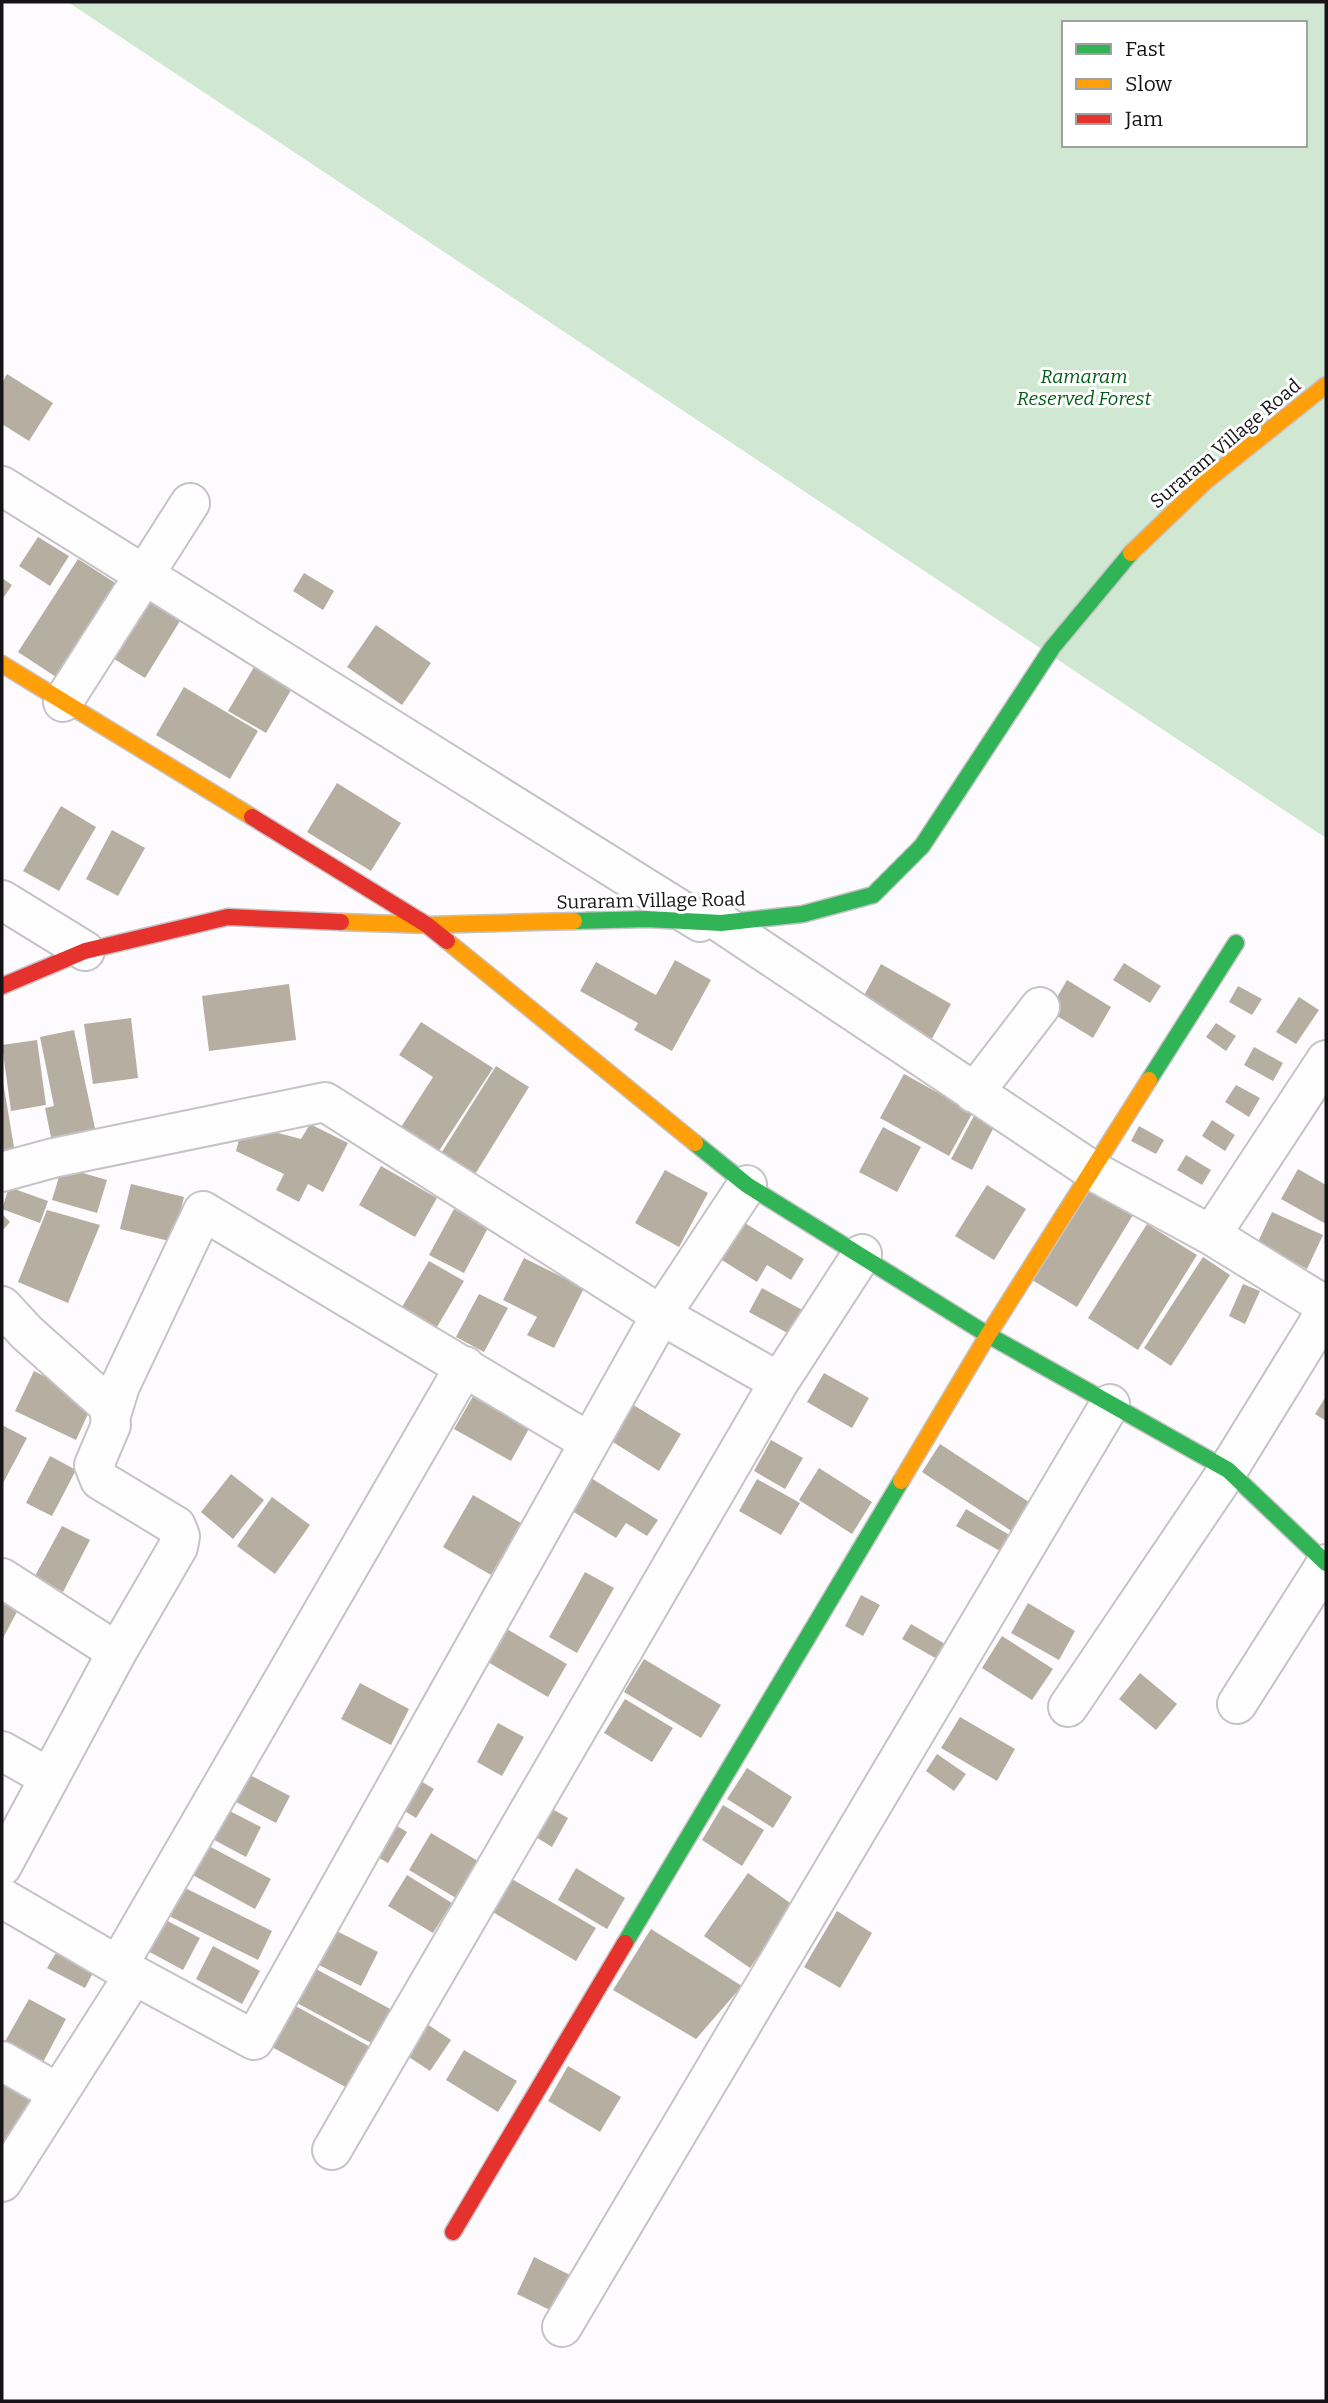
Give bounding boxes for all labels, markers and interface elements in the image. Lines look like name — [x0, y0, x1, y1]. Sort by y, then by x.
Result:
legend — [1062, 21, 1307, 147]
text: Fast — [1125, 36, 1166, 62]
text: Slow — [1125, 71, 1172, 97]
text: Jam — [1124, 106, 1163, 132]
park label: Ramaram Reserved Forest — [1017, 365, 1151, 410]
street label: Suraram Village Road — [1145, 374, 1305, 513]
street label: Suraram Village Road — [556, 887, 746, 914]

